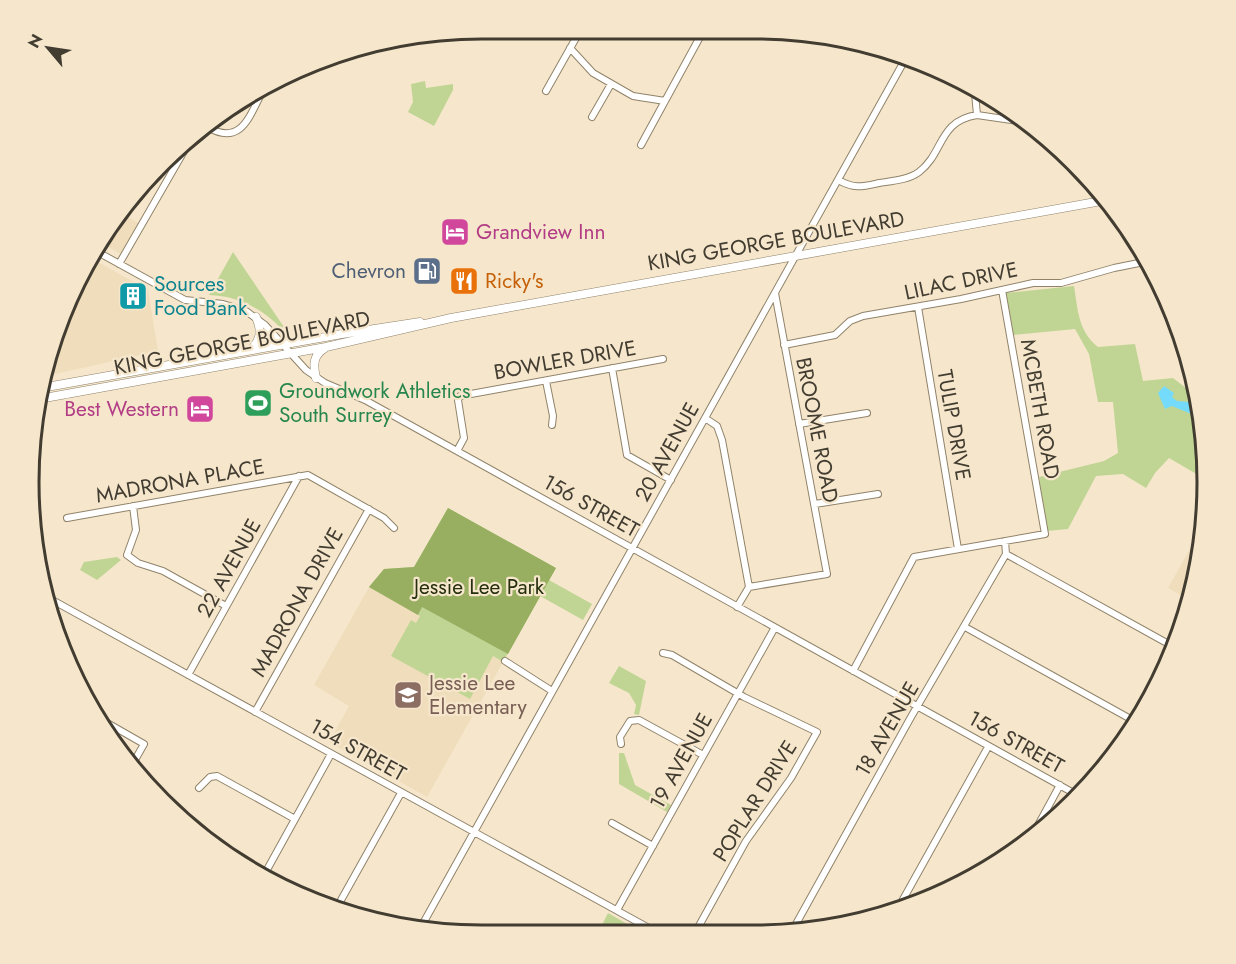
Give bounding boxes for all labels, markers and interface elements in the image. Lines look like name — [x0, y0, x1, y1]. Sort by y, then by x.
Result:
north arrow — [18, 18, 78, 78]
text: N — [22, 30, 48, 52]
street label: KING GEORGE BOULEVARD — [645, 204, 907, 278]
hotel icon: Grandview Inn — [439, 216, 471, 248]
place label: Grandview Inn — [476, 217, 606, 247]
street label: LILAC DRIVE — [902, 254, 1020, 308]
fuel station icon: Chevron — [411, 255, 443, 287]
place label: Chevron — [331, 256, 406, 286]
restaurant icon: Ricky's — [448, 265, 480, 297]
place label: Ricky's — [485, 266, 543, 296]
place label: Sources Food Bank — [154, 269, 248, 323]
building icon: Sources Food Bank — [117, 280, 149, 312]
street label: KING GEORGE BOULEVARD — [111, 303, 373, 383]
street label: BOWLER DRIVE — [491, 333, 639, 387]
street label: MCBETH ROAD — [1013, 337, 1067, 481]
street label: BROOME ROAD — [788, 355, 846, 505]
street label: TULIP DRIVE — [930, 367, 978, 483]
place label: Groundwork Athletics South Surrey — [279, 376, 470, 430]
sports icon: Groundwork Athletics South Surrey — [242, 387, 274, 419]
hotel icon: Best Western — [184, 393, 216, 425]
place label: Best Western — [64, 394, 179, 424]
street label: 20 AVENUE — [627, 397, 707, 507]
street label: MADRONA PLACE — [93, 451, 267, 511]
street label: 156 STREET — [538, 467, 645, 545]
street label: 22 AVENUE — [190, 513, 268, 623]
street label: MADRONA DRIVE — [244, 522, 350, 682]
park label: Jessie Lee Park — [411, 572, 545, 602]
place label: Jessie Lee Elementary — [426, 668, 527, 722]
street label: 18 AVENUE — [848, 676, 926, 782]
school or university icon: Jessie Lee Elementary — [392, 679, 424, 711]
street label: 156 STREET — [963, 703, 1070, 781]
street label: 19 AVENUE — [642, 707, 720, 815]
street label: 154 STREET — [304, 711, 412, 789]
street label: POPLAR DRIVE — [706, 734, 804, 868]

